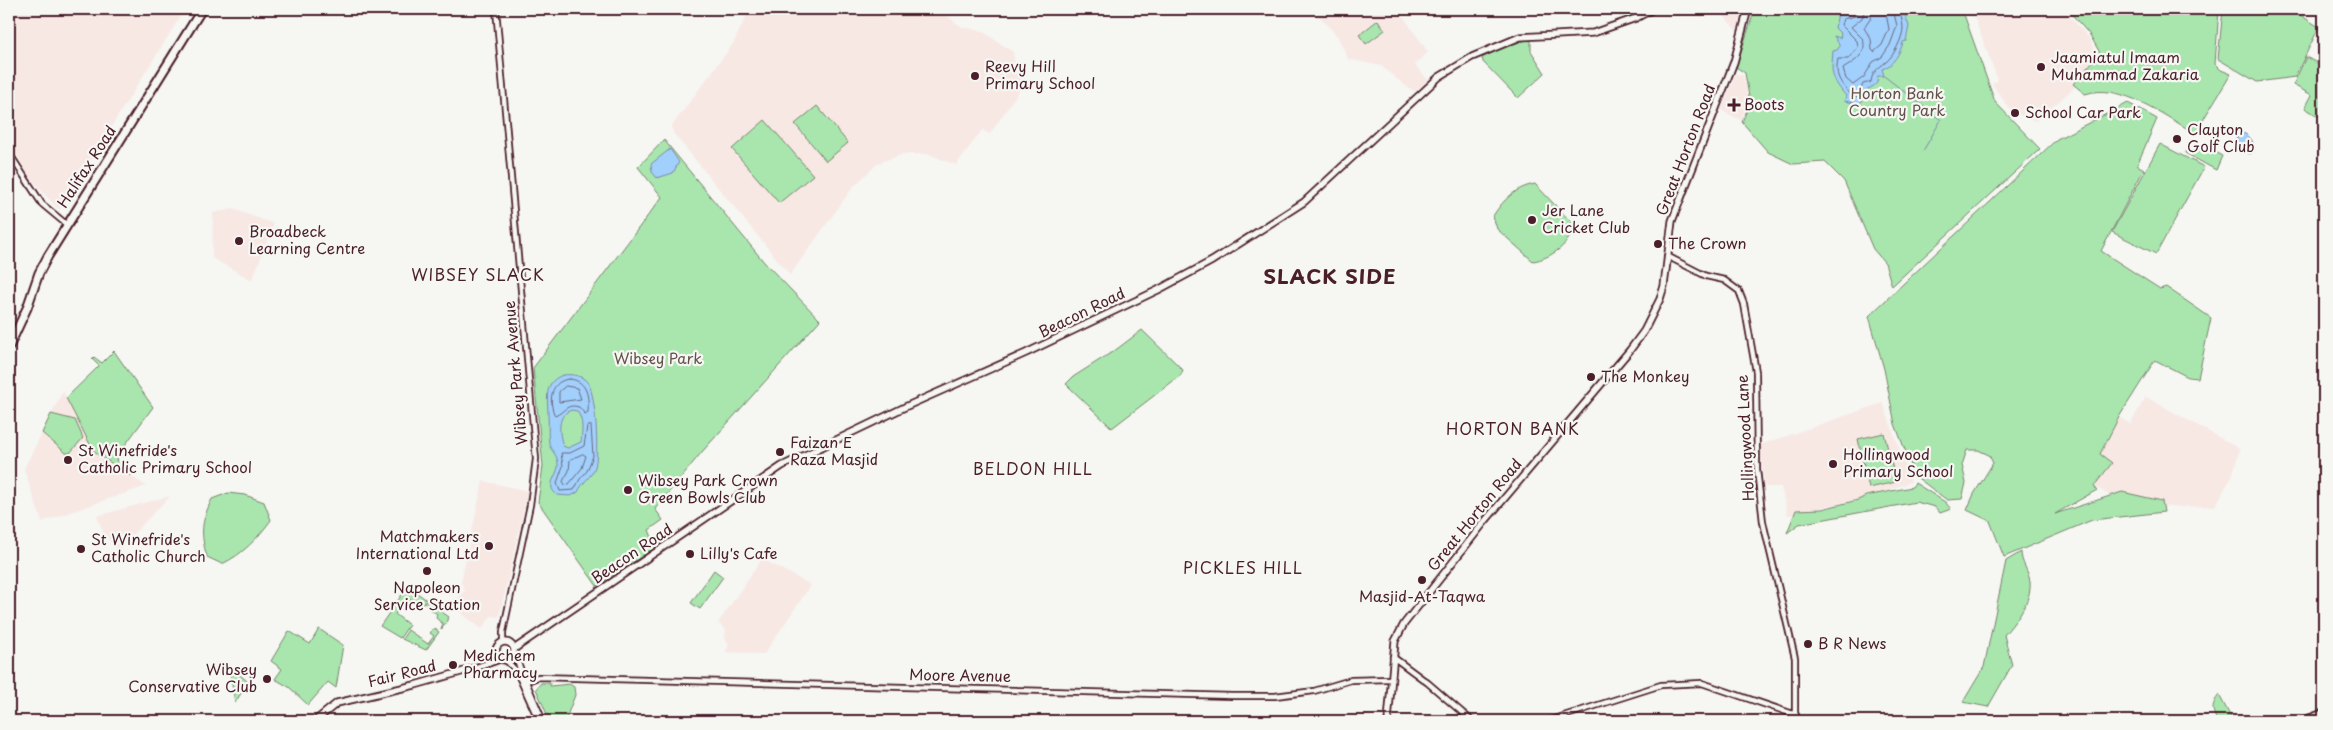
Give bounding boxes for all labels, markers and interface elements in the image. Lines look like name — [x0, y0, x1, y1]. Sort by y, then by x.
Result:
place label: Jaamiatul Imaam Muhammad Zakaria — [2051, 45, 2200, 85]
place label: Reevy Hill Primary School — [985, 54, 1095, 94]
marker: Jaamiatul Imaam Muhammad Zakaria — [2035, 61, 2047, 73]
marker: Reevy Hill Primary School — [969, 70, 981, 82]
street label: Great Horton Road — [1649, 80, 1720, 219]
park label: Horton Bank Country Park — [1849, 81, 1945, 121]
place label: Boots — [1744, 92, 1784, 115]
marker: Boots — [1728, 99, 1740, 111]
place label: School Car Park — [2025, 100, 2141, 123]
marker: School Car Park — [2009, 107, 2021, 119]
place label: Clayton Golf Club — [2187, 117, 2255, 157]
street label: Halifax Road — [50, 120, 121, 212]
marker: Clayton Golf Club — [2171, 133, 2183, 145]
place label: Jer Lane Cricket Club — [1542, 198, 1630, 238]
marker: Jer Lane Cricket Club — [1526, 214, 1538, 226]
place label: Broadbeck Learning Centre — [249, 219, 365, 259]
place label: The Crown — [1668, 231, 1747, 254]
marker: Broadbeck Learning Centre — [233, 235, 245, 247]
marker: The Crown — [1652, 238, 1664, 250]
district label: SLACK SIDE — [1263, 261, 1397, 291]
district label: WIBSEY SLACK — [411, 262, 545, 286]
street label: Beacon Road — [1034, 281, 1129, 343]
street label: Wibsey Park Avenue — [497, 300, 532, 446]
park label: Wibsey Park — [614, 346, 702, 369]
place label: The Monkey — [1601, 364, 1689, 387]
marker: The Monkey — [1585, 371, 1597, 383]
street label: Hollingwood Lane — [1730, 374, 1759, 502]
district label: HORTON BANK — [1446, 416, 1580, 440]
place label: Faizan E Raza Masjid — [790, 430, 878, 470]
place label: St Winefride's Catholic Primary School — [78, 438, 252, 478]
place label: Hollingwood Primary School — [1843, 442, 1953, 482]
marker: Faizan E Raza Masjid — [774, 446, 786, 458]
street label: Great Horton Road — [1421, 453, 1527, 575]
marker: St Winefride's Catholic Primary School — [62, 454, 74, 466]
district label: BELDON HILL — [973, 456, 1093, 480]
marker: Hollingwood Primary School — [1827, 458, 1839, 470]
place label: Wibsey Park Crown Green Bowls Club — [638, 468, 778, 508]
marker: Wibsey Park Crown Green Bowls Club — [622, 484, 634, 496]
street label: Beacon Road — [586, 517, 676, 589]
place label: Matchmakers International Ltd — [356, 524, 479, 564]
place label: St Winefride's Catholic Church — [91, 527, 206, 567]
marker: Matchmakers International Ltd — [483, 540, 495, 552]
place label: Lilly's Cafe — [700, 541, 778, 564]
marker: St Winefride's Catholic Church — [75, 543, 87, 555]
marker: Lilly's Cafe — [684, 548, 696, 560]
district label: PICKLES HILL — [1183, 555, 1303, 579]
marker: Napoleon Service Station — [421, 565, 433, 577]
marker: Masjid-At-Taqwa — [1416, 574, 1428, 586]
place label: Napoleon Service Station — [374, 575, 480, 615]
place label: Masjid-At-Taqwa — [1359, 584, 1486, 607]
place label: B R News — [1818, 631, 1886, 654]
marker: B R News — [1802, 638, 1814, 650]
place label: Medichem Pharmacy — [463, 643, 538, 683]
street label: Fair Road — [365, 653, 438, 692]
place label: Wibsey Conservative Club — [128, 657, 257, 697]
marker: Medichem Pharmacy — [447, 659, 459, 671]
street label: Moore Avenue — [909, 662, 1011, 687]
marker: Wibsey Conservative Club — [261, 673, 273, 685]

